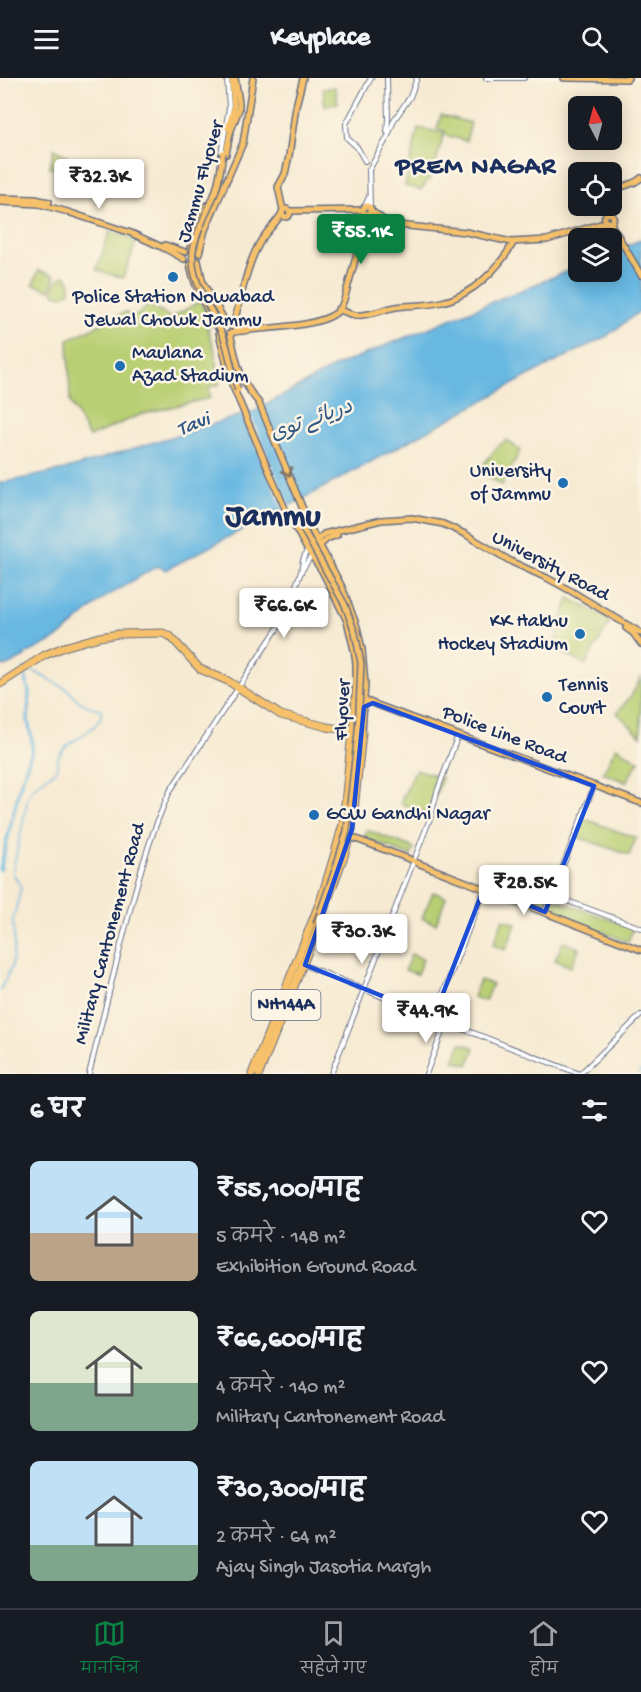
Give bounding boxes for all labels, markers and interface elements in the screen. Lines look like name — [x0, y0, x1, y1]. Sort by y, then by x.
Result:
icon: menu — [30, 23, 63, 56]
text: Keyplace — [271, 23, 370, 55]
icon: search — [578, 23, 611, 56]
north arrow — [568, 96, 622, 150]
map controls — [568, 96, 622, 282]
street label: Jammu Flyover — [174, 117, 231, 245]
district label: PREM NAGAR — [393, 153, 557, 184]
pin: ₹32.3K — [50, 159, 148, 210]
button: locate — [568, 162, 622, 216]
text: ₹32.3K — [68, 167, 130, 190]
pin: ₹55.1K — [312, 214, 410, 265]
text: ₹55.1K — [331, 222, 391, 245]
button: layers — [568, 228, 622, 282]
marker: Police Station Nowabad Jewal Chowk Jammu — [166, 270, 180, 284]
place label: Police Station Nowabad Jewal Chowk Jammu — [71, 287, 276, 333]
place label: Maulana Azad Stadium — [132, 343, 248, 389]
marker: Maulana Azad Stadium — [113, 359, 127, 373]
water label: دریائے توی — [267, 395, 357, 448]
water label: Tavi — [174, 407, 217, 444]
place label: University of Jammu — [470, 461, 552, 507]
one-way arrow — [281, 466, 293, 477]
marker: University of Jammu — [556, 476, 570, 490]
district label: Jammu — [224, 499, 321, 537]
street label: University Road — [487, 526, 615, 609]
pin: ₹66.6K — [235, 588, 333, 639]
text: ₹66.6K — [253, 596, 315, 619]
place label: KK Hakhu Hockey Stadium — [437, 611, 569, 657]
marker: KK Hakhu Hockey Stadium — [573, 627, 587, 641]
place label: Tennis Court — [558, 675, 608, 721]
street label: Flyover — [331, 677, 357, 742]
marker: Tennis Court — [540, 690, 554, 704]
street label: Police Line Road — [437, 701, 572, 771]
place label: GCW Gandhi Nagar — [326, 804, 492, 827]
marker: GCW Gandhi Nagar — [307, 808, 321, 822]
street label: Military Cantonement Road — [70, 819, 152, 1047]
pin: ₹28.5K — [475, 865, 573, 916]
text: ₹28.5K — [493, 873, 555, 896]
pin: ₹30.3K — [313, 914, 411, 965]
text: ₹30.3K — [330, 922, 394, 945]
road number: NH144A — [252, 990, 320, 1020]
pin: ₹44.9K — [377, 993, 475, 1044]
text: ₹44.9K — [396, 1001, 456, 1024]
icon: filters — [578, 1094, 611, 1127]
text: 6 घर — [30, 1097, 84, 1128]
text: ₹55,100/माह — [216, 1176, 361, 1207]
icon: home — [78, 1185, 150, 1257]
icon: heart — [578, 1205, 611, 1238]
text: 5 कमरे · 148 m² — [216, 1227, 346, 1250]
text: Exhibition Ground Road — [216, 1257, 415, 1280]
text: ₹66,600/माह — [216, 1326, 363, 1357]
icon: home — [78, 1335, 150, 1407]
icon: heart — [578, 1355, 611, 1388]
text: 4 कमरे · 140 m² — [216, 1377, 345, 1400]
text: Military Cantonement Road — [216, 1407, 444, 1430]
text: ₹30,300/माह — [216, 1476, 365, 1507]
icon: home — [78, 1485, 150, 1557]
icon: heart — [578, 1505, 611, 1538]
text: 2 कमरे · 64 m² — [216, 1527, 336, 1550]
text: Ajay Singh Jasotia Margh — [216, 1557, 431, 1580]
tab: मानचित्र — [81, 1617, 139, 1685]
tab: सहेजे गए — [300, 1617, 366, 1685]
tab: होम — [527, 1617, 560, 1685]

